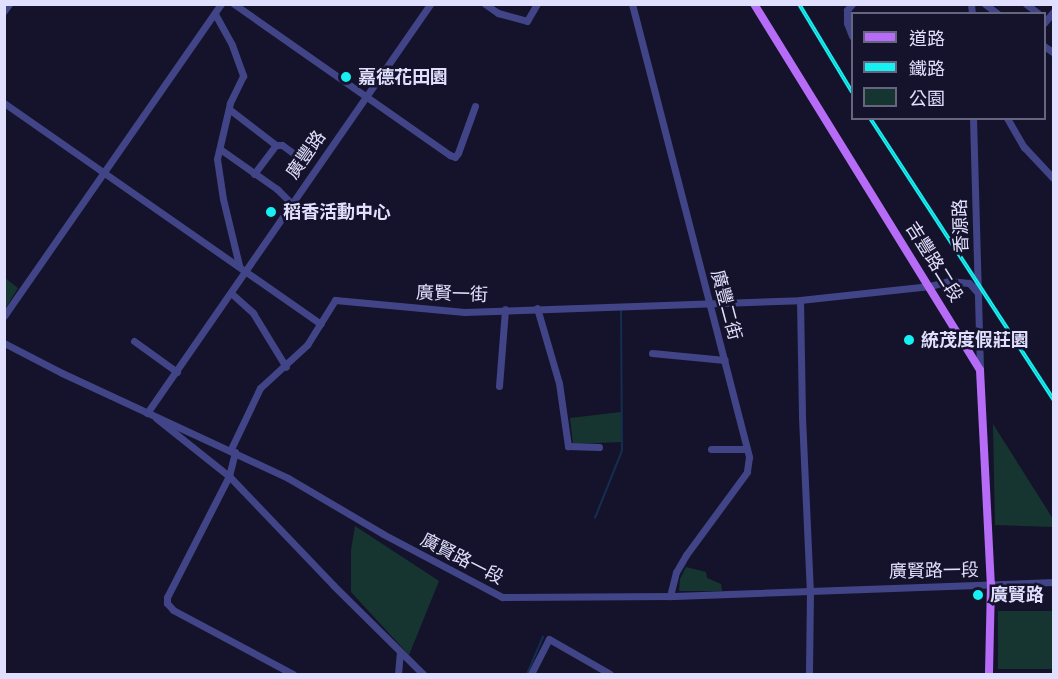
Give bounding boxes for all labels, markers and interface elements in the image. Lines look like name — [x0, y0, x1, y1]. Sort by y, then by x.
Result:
legend — [851, 12, 1046, 120]
text: 道路 — [909, 27, 945, 51]
text: 鐵路 — [909, 57, 945, 81]
place label: 嘉德花田園 — [358, 66, 448, 88]
marker: 嘉德花田園 — [339, 70, 353, 84]
text: 公園 — [909, 87, 945, 111]
street label: 廣豐路 — [282, 127, 330, 183]
street label: 香源路 — [949, 199, 973, 253]
place label: 稻香活動中心 — [283, 201, 391, 223]
marker: 稻香活動中心 — [264, 205, 278, 219]
street label: 吉豐路二段 — [901, 218, 967, 306]
street label: 廣豐二街 — [706, 267, 746, 343]
street label: 廣賢一街 — [416, 282, 488, 306]
place label: 統茂度假莊園 — [921, 329, 1029, 351]
marker: 統茂度假莊園 — [902, 333, 916, 347]
street label: 廣賢路一段 — [417, 529, 507, 589]
street label: 廣賢路一段 — [889, 559, 979, 583]
place label: 廣賢路 — [990, 584, 1044, 606]
marker: 廣賢路 — [971, 588, 985, 602]

